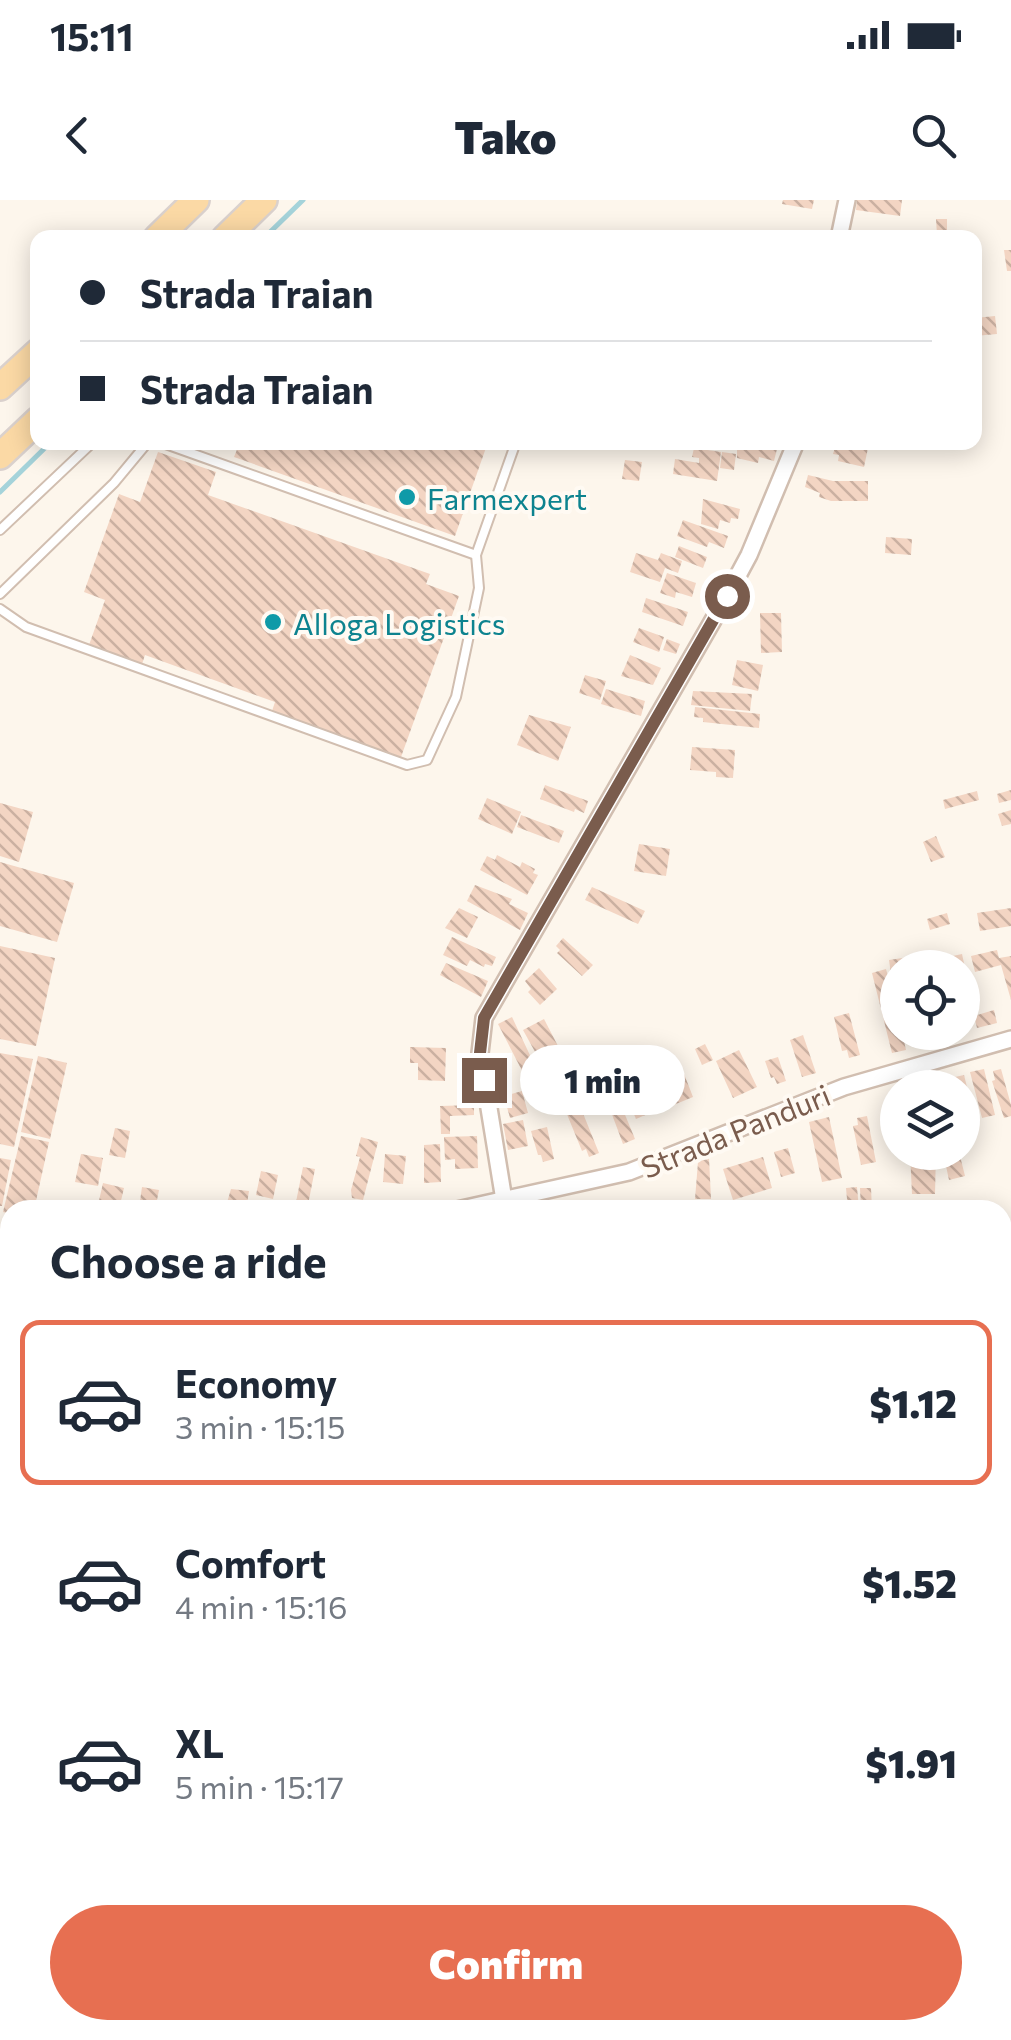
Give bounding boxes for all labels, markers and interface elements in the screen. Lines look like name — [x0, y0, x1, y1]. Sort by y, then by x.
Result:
text: 15:11 — [50, 12, 134, 59]
icon: back — [50, 108, 105, 163]
text: Tako — [454, 108, 557, 163]
icon: search — [906, 108, 961, 163]
text: Strada Traian — [140, 269, 373, 316]
text: Strada Traian — [140, 365, 373, 412]
place label: Farmexpert — [427, 479, 587, 516]
marker: Farmexpert — [396, 486, 418, 508]
route start — [705, 574, 750, 619]
place label: Alloga Logistics — [293, 604, 505, 641]
marker: Alloga Logistics — [262, 611, 284, 633]
map controls — [880, 950, 980, 1170]
button: locate — [880, 950, 980, 1050]
callout: 1 min — [519, 1045, 684, 1115]
route end — [462, 1058, 507, 1103]
text: 1 min — [564, 1060, 641, 1100]
button: layers — [880, 1070, 980, 1170]
street label: Strada Panduri — [635, 1075, 835, 1185]
text: Choose a ride — [50, 1232, 327, 1287]
icon: car — [55, 1358, 145, 1448]
text: Economy — [175, 1359, 337, 1406]
text: $1.12 — [870, 1379, 957, 1426]
text: 3 min · 15:15 — [175, 1406, 345, 1446]
icon: car — [55, 1538, 145, 1628]
text: Comfort — [175, 1539, 326, 1586]
text: $1.52 — [862, 1559, 957, 1606]
text: 4 min · 15:16 — [175, 1586, 347, 1626]
icon: car — [55, 1718, 145, 1808]
text: XL — [175, 1719, 224, 1766]
text: $1.91 — [866, 1739, 957, 1786]
text: 5 min · 15:17 — [175, 1766, 344, 1806]
button: Confirm — [50, 1905, 962, 2020]

